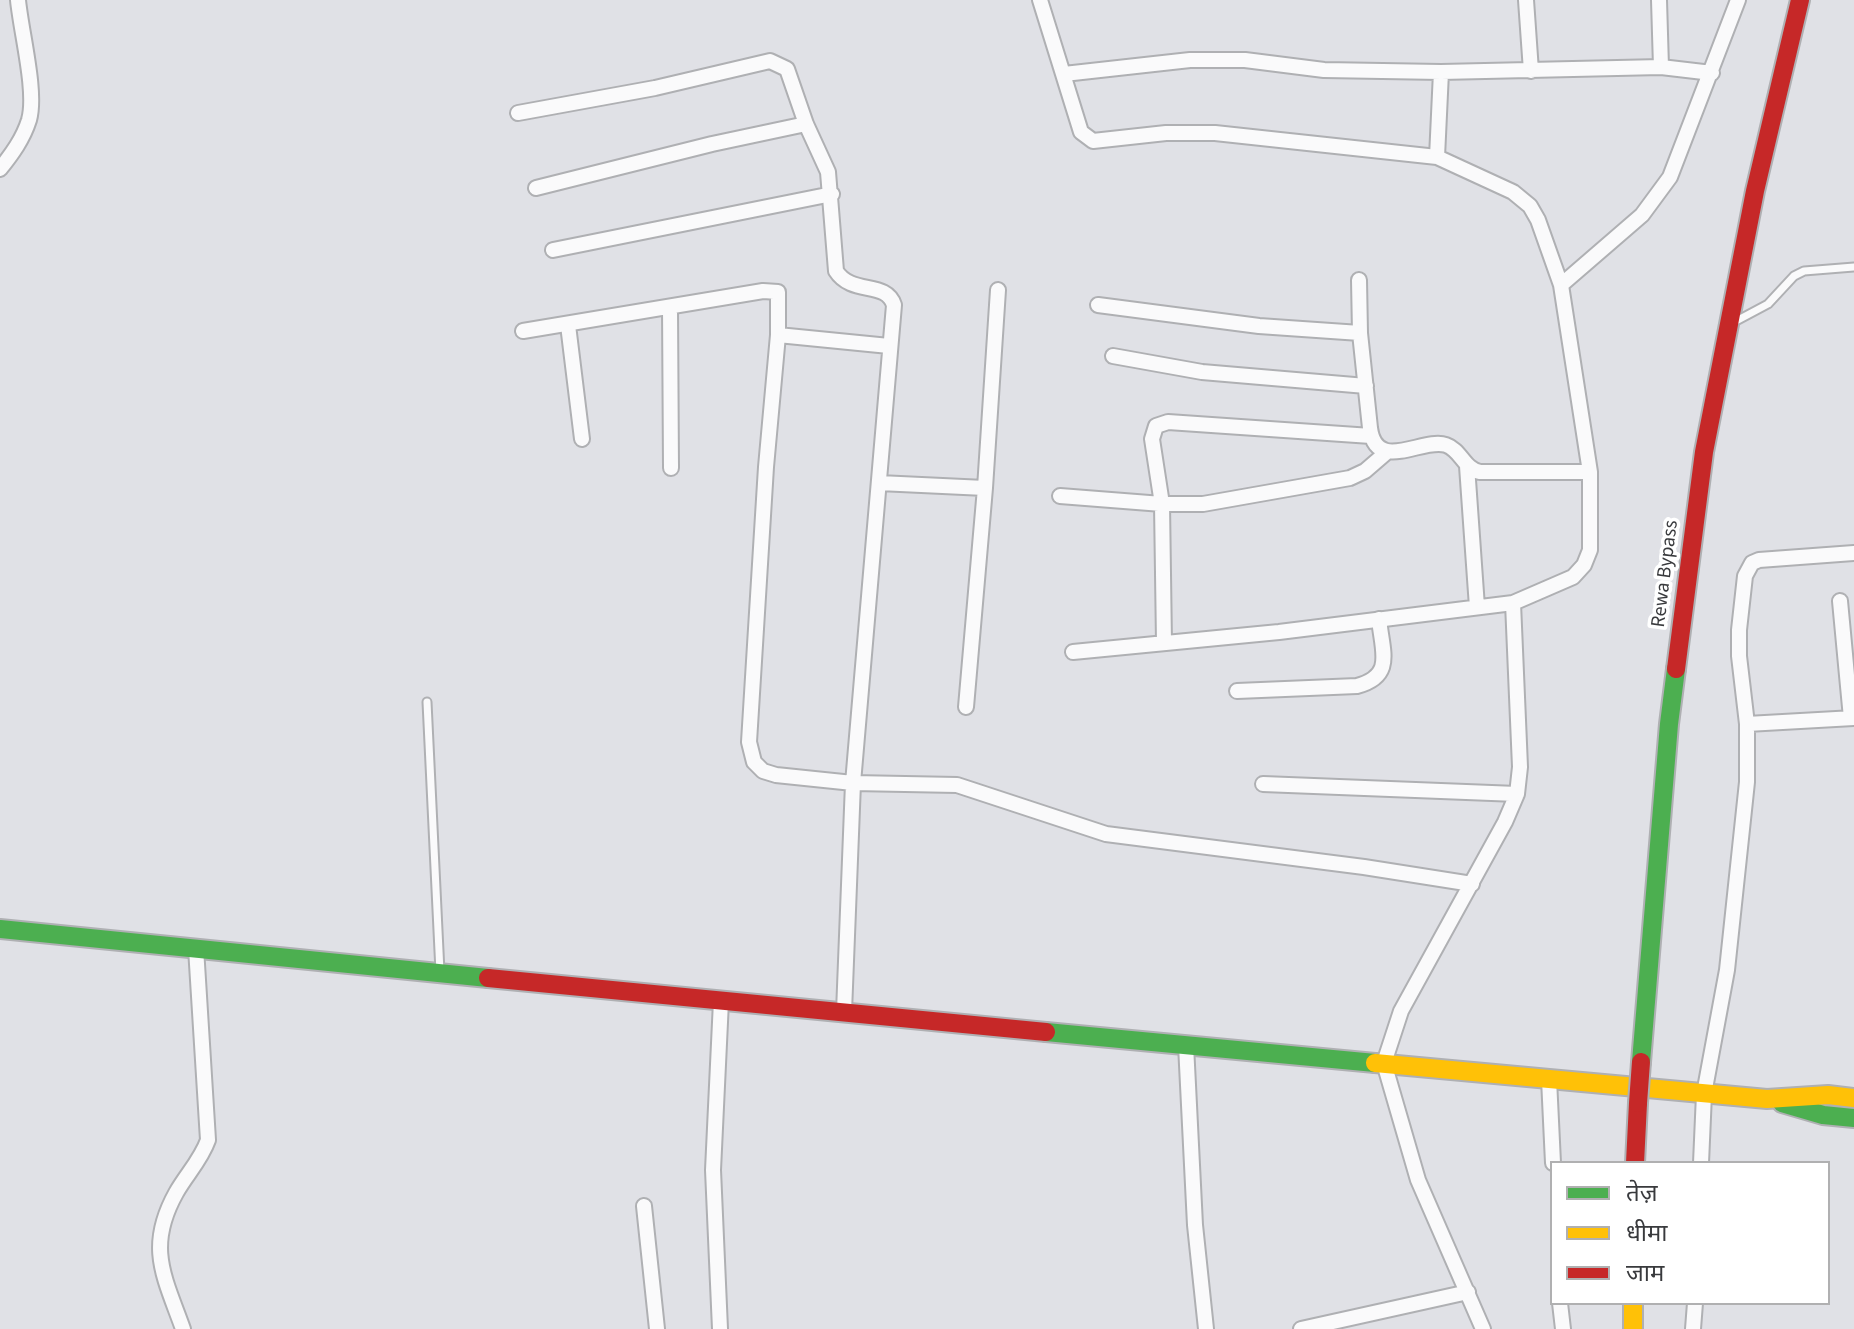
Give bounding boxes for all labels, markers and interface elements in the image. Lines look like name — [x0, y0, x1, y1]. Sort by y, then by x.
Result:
street label: Rewa Bypass — [1648, 519, 1684, 629]
legend — [1550, 1161, 1830, 1305]
text: तेज़ — [1626, 1176, 1658, 1211]
text: धीमा — [1626, 1216, 1668, 1251]
text: जाम — [1626, 1256, 1664, 1291]

